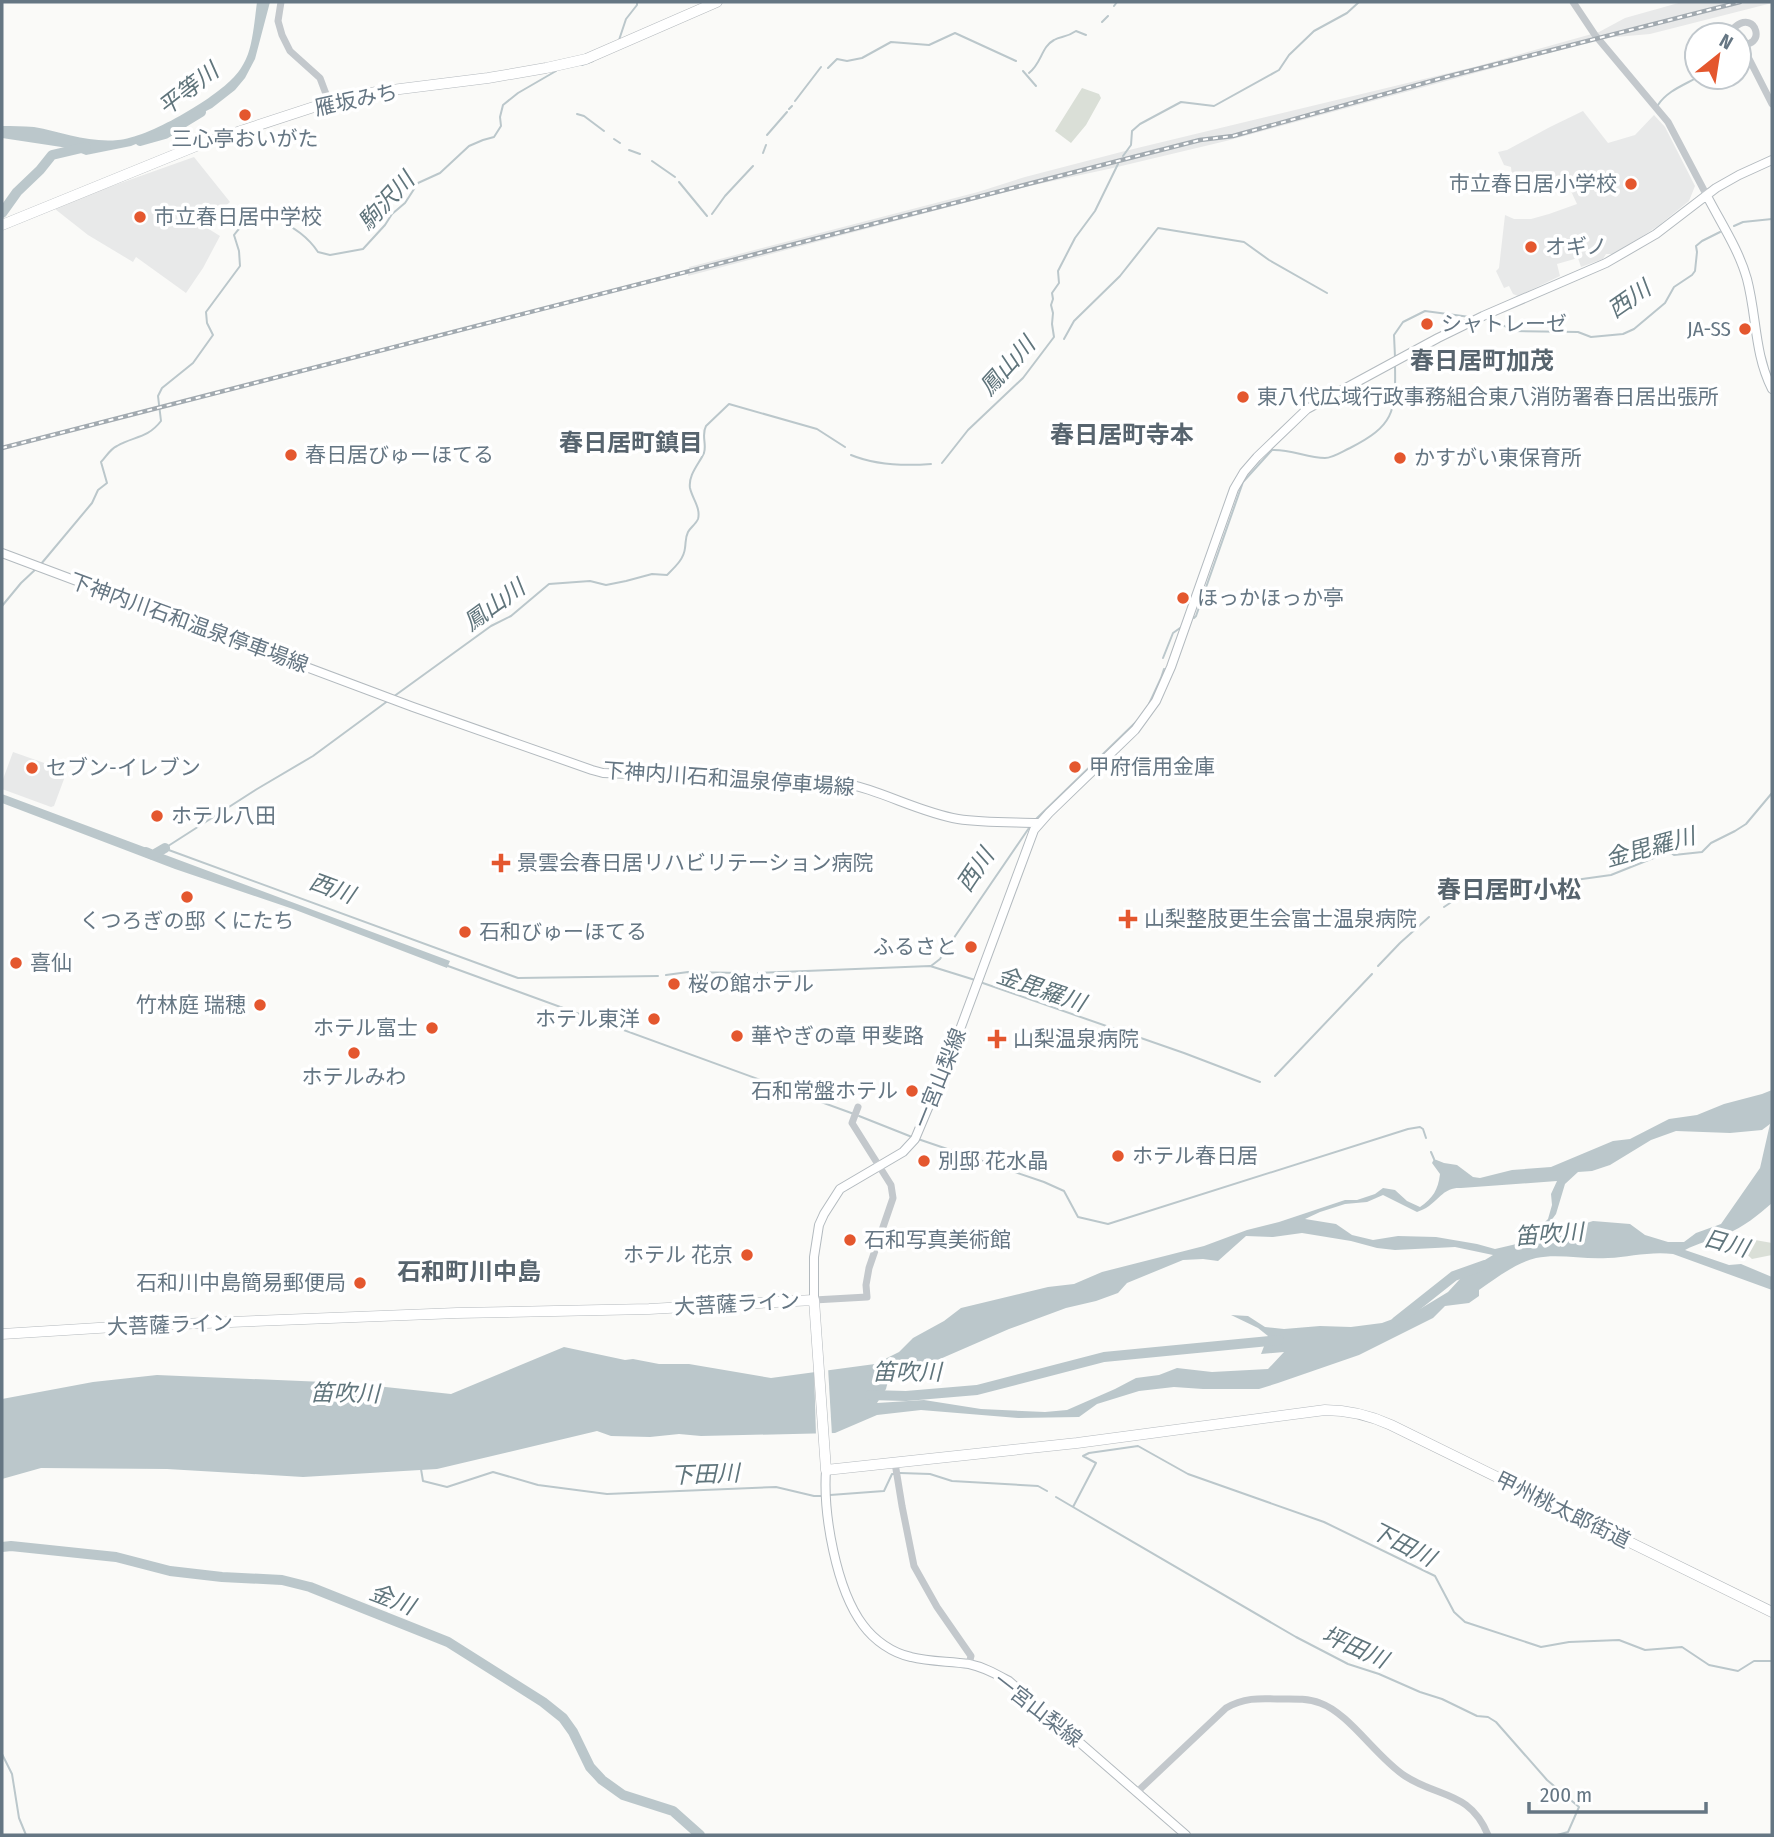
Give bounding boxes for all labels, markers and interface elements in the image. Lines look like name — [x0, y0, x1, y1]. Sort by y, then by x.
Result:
north arrow — [1683, 21, 1753, 91]
text: N — [1716, 29, 1737, 55]
water label: 平等川 — [152, 55, 226, 121]
street label: 雁坂みち — [312, 79, 400, 121]
marker: 三心亭おいがた — [237, 107, 253, 123]
place label: 三心亭おいがた — [172, 126, 319, 152]
water label: 駒沢川 — [352, 164, 422, 236]
place label: 市立春日居小学校 — [1449, 171, 1617, 197]
marker: 市立春日居小学校 — [1623, 176, 1639, 192]
place label: 市立春日居中学校 — [154, 204, 322, 230]
marker: 市立春日居中学校 — [132, 209, 148, 225]
place label: オギノ — [1545, 234, 1607, 260]
marker: オギノ — [1523, 239, 1539, 255]
water label: 西川 — [1602, 273, 1658, 324]
place label: シャトレーゼ — [1441, 311, 1567, 337]
marker: シャトレーゼ — [1419, 316, 1435, 332]
place label: JA-SS — [1687, 316, 1731, 342]
marker: JA-SS — [1737, 321, 1753, 337]
water label: 鳳山川 — [974, 329, 1042, 401]
district label: 春日居町加茂 — [1410, 347, 1554, 375]
place label: 東八代広域行政事務組合東八消防署春日居出張所 — [1257, 384, 1719, 410]
marker: 東八代広域行政事務組合東八消防署春日居出張所 — [1235, 389, 1251, 405]
district label: 春日居町寺本 — [1050, 421, 1194, 449]
district label: 春日居町鎮目 — [559, 429, 703, 457]
place label: 春日居びゅーほてる — [305, 442, 494, 468]
place label: かすがい東保育所 — [1414, 445, 1582, 471]
marker: 春日居びゅーほてる — [283, 447, 299, 463]
marker: かすがい東保育所 — [1392, 450, 1408, 466]
street label: 下神内川石和温泉停車場線 — [66, 568, 312, 678]
water label: 鳳山川 — [458, 572, 533, 637]
place label: ほっかほっか亭 — [1197, 585, 1344, 611]
marker: ほっかほっか亭 — [1175, 590, 1191, 606]
place label: 甲府信用金庫 — [1089, 754, 1215, 780]
place label: セブン-イレブン — [46, 755, 201, 781]
street label: 下神内川石和温泉停車場線 — [602, 757, 856, 801]
marker: 甲府信用金庫 — [1067, 759, 1083, 775]
marker: セブン-イレブン — [24, 760, 40, 776]
place label: ホテル八田 — [171, 803, 276, 829]
marker: ホテル八田 — [149, 808, 165, 824]
water label: 金毘羅川 — [1602, 821, 1701, 872]
water label: 西川 — [951, 841, 1001, 897]
place label: 景雲会春日居リハビリテーション病院 — [517, 850, 874, 876]
marker: 景雲会春日居リハビリテーション病院 — [491, 853, 511, 873]
water label: 西川 — [306, 867, 361, 910]
district label: 春日居町小松 — [1437, 876, 1581, 904]
marker: くつろぎの邸 くにたち — [179, 889, 195, 905]
place label: 山梨整肢更生会富士温泉病院 — [1144, 906, 1417, 932]
place label: くつろぎの邸 くにたち — [80, 908, 294, 934]
marker: 山梨整肢更生会富士温泉病院 — [1118, 909, 1138, 929]
place label: 石和びゅーほてる — [479, 919, 647, 945]
marker: 石和びゅーほてる — [457, 924, 473, 940]
place label: ふるさと — [873, 934, 957, 960]
marker: ふるさと — [963, 939, 979, 955]
place label: 喜仙 — [30, 950, 72, 976]
marker: 喜仙 — [8, 955, 24, 971]
water label: 金毘羅川 — [993, 961, 1092, 1018]
place label: 桜の館ホテル — [688, 971, 814, 997]
marker: 桜の館ホテル — [666, 976, 682, 992]
place label: 竹林庭 瑞穂 — [136, 992, 246, 1018]
marker: 竹林庭 瑞穂 — [252, 997, 268, 1013]
place label: ホテル東洋 — [535, 1006, 640, 1032]
marker: ホテル東洋 — [646, 1011, 662, 1027]
place label: ホテル富士 — [313, 1015, 418, 1041]
marker: ホテル富士 — [424, 1020, 440, 1036]
place label: 華やぎの章 甲斐路 — [751, 1023, 924, 1049]
street label: 一宮山梨線 — [908, 1024, 972, 1132]
place label: 山梨温泉病院 — [1013, 1026, 1139, 1052]
marker: 華やぎの章 甲斐路 — [729, 1028, 745, 1044]
marker: 山梨温泉病院 — [987, 1029, 1007, 1049]
marker: ホテルみわ — [346, 1045, 362, 1061]
place label: ホテルみわ — [302, 1064, 407, 1090]
place label: 石和常盤ホテル — [751, 1078, 898, 1104]
marker: 石和常盤ホテル — [904, 1083, 920, 1099]
place label: ホテル春日居 — [1132, 1143, 1258, 1169]
place label: 別邸 花水晶 — [938, 1148, 1048, 1174]
marker: ホテル春日居 — [1110, 1148, 1126, 1164]
marker: 別邸 花水晶 — [916, 1153, 932, 1169]
water label: 笛吹川 — [1514, 1217, 1587, 1250]
water label: 日川 — [1700, 1224, 1755, 1263]
place label: 石和写真美術館 — [864, 1227, 1011, 1253]
marker: 石和写真美術館 — [842, 1232, 858, 1248]
place label: ホテル 花京 — [623, 1242, 733, 1268]
marker: ホテル 花京 — [739, 1247, 755, 1263]
district label: 石和町川中島 — [397, 1258, 541, 1286]
place label: 石和川中島簡易郵便局 — [136, 1270, 346, 1296]
marker: 石和川中島簡易郵便局 — [352, 1275, 368, 1291]
street label: 大菩薩ライン — [673, 1288, 801, 1320]
street label: 大菩薩ライン — [107, 1310, 233, 1340]
water label: 笛吹川 — [873, 1358, 945, 1386]
water label: 笛吹川 — [310, 1378, 383, 1408]
water label: 下田川 — [670, 1459, 743, 1489]
street label: 甲州桃太郎街道 — [1491, 1466, 1635, 1554]
water label: 下田川 — [1366, 1516, 1443, 1573]
water label: 金川 — [366, 1578, 421, 1621]
water label: 坪田川 — [1318, 1620, 1395, 1675]
street label: 一宮山梨線 — [989, 1667, 1087, 1753]
scale bar — [1529, 1770, 1706, 1814]
text: 200 m — [1540, 1782, 1592, 1808]

